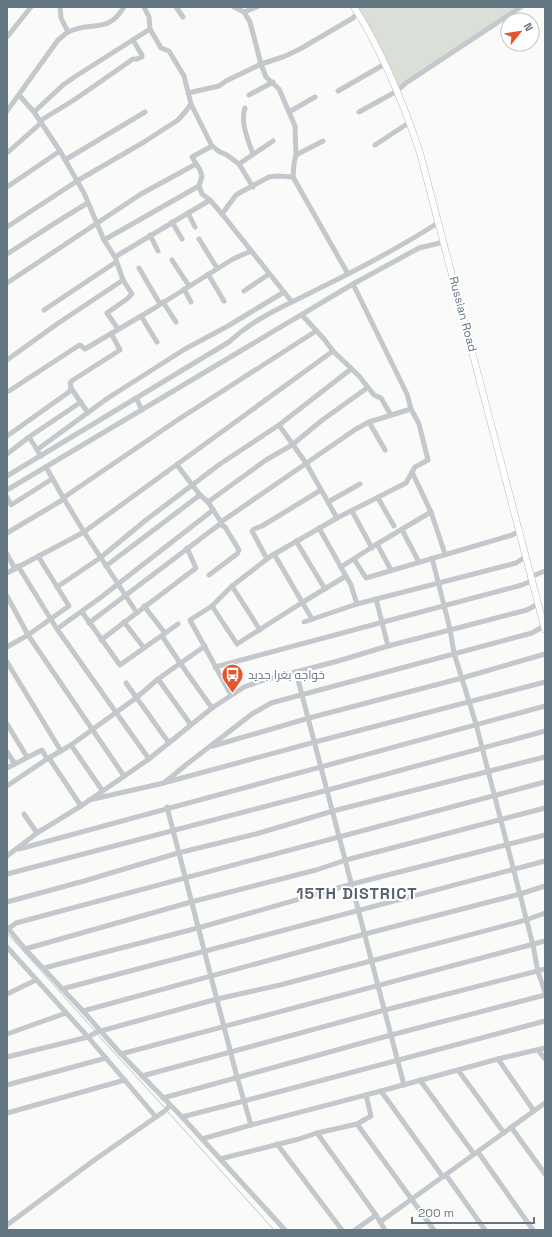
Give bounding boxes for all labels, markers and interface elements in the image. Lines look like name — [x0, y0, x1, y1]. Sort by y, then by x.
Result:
north arrow — [500, 12, 540, 52]
text: N — [521, 20, 537, 34]
street label: Russian Road — [445, 275, 481, 353]
bus stop icon: خواجه بغرا جدید — [220, 662, 246, 695]
place label: خواجه بغرا جدید — [248, 667, 325, 683]
district label: 15TH DISTRICT — [296, 883, 418, 904]
scale bar — [412, 1199, 534, 1225]
text: 200 m — [418, 1205, 454, 1221]

